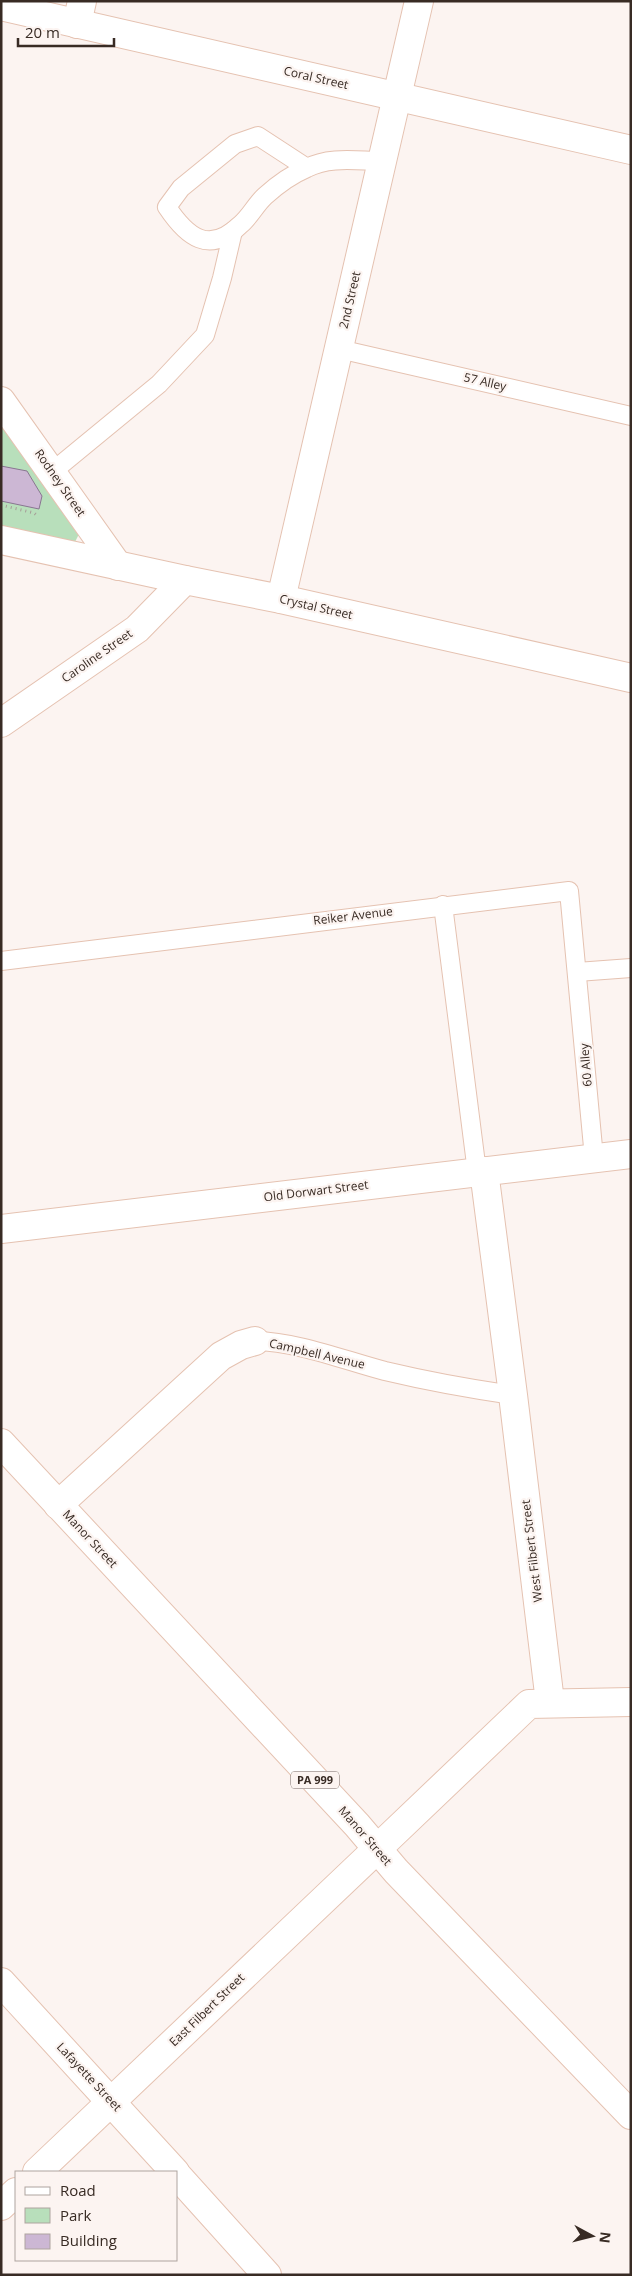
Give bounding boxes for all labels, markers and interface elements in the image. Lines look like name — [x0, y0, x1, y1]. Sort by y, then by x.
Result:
scale bar — [18, 15, 114, 47]
text: 20 m — [25, 22, 60, 42]
street label: Coral Street — [282, 62, 350, 93]
street label: 2nd Street — [335, 270, 364, 330]
street label: 57 Alley — [462, 368, 509, 395]
street label: Rodney Street — [31, 446, 90, 520]
street label: Crystal Street — [278, 590, 354, 623]
street label: Caroline Street — [58, 625, 136, 686]
street label: Reiker Avenue — [312, 902, 394, 929]
street label: 60 Alley — [575, 1042, 596, 1087]
street label: Old Dorwart Street — [263, 1176, 369, 1205]
street label: Campbell Avenue — [268, 1334, 367, 1373]
street label: West Filbert Street — [517, 1499, 546, 1603]
street label: Manor Street — [59, 1506, 122, 1571]
road number: PA 999 — [291, 1772, 339, 1788]
street label: Manor Street — [335, 1802, 396, 1869]
street label: East Filbert Street — [165, 1969, 248, 2050]
street label: Lafayette Street — [53, 2039, 126, 2115]
legend — [15, 2171, 178, 2261]
text: Road — [60, 2180, 96, 2200]
text: Park — [60, 2205, 91, 2225]
north arrow — [567, 2211, 617, 2261]
text: Building — [60, 2230, 117, 2250]
text: N — [595, 2231, 616, 2244]

